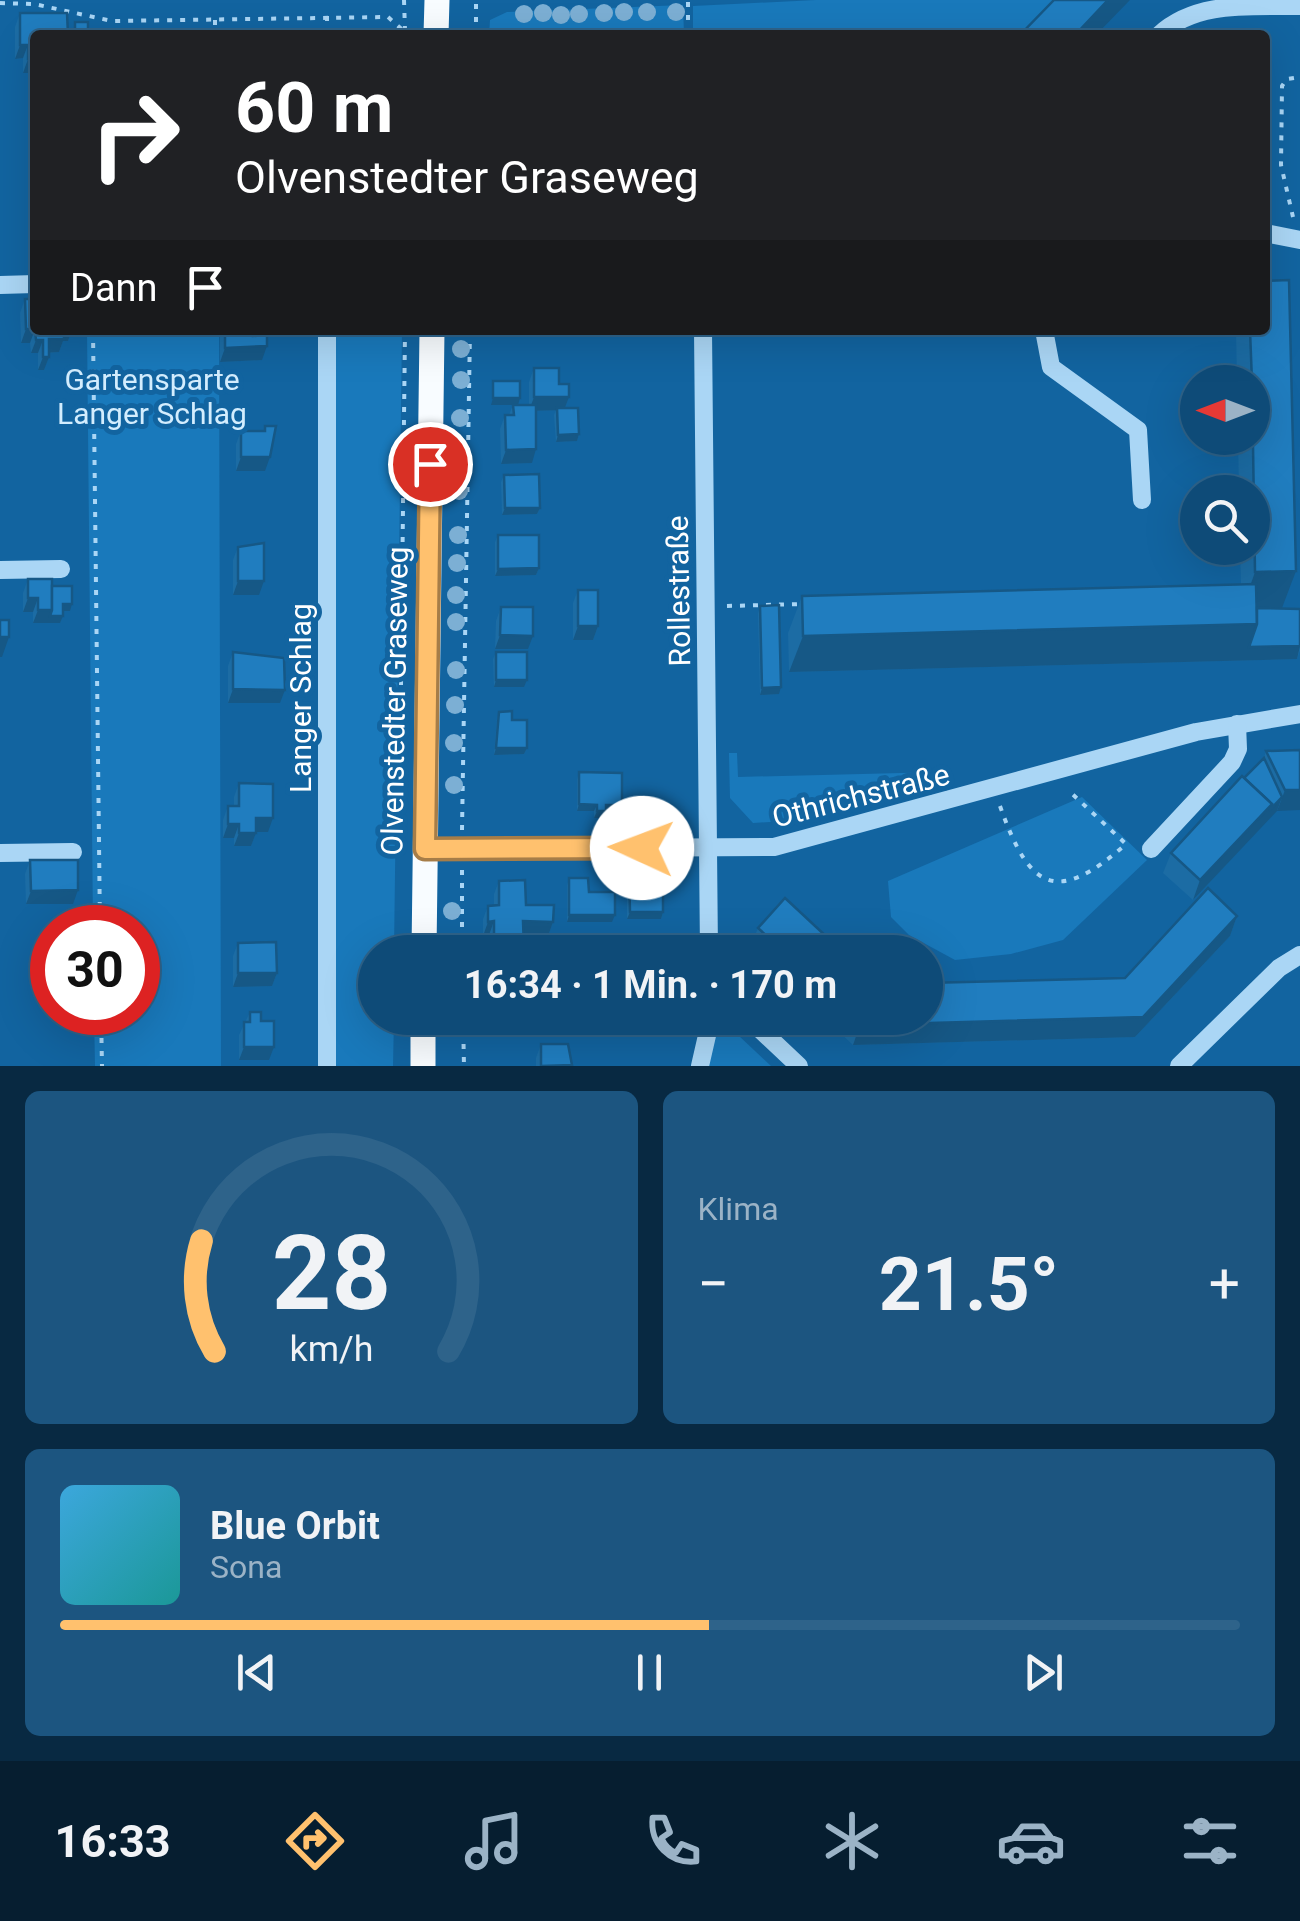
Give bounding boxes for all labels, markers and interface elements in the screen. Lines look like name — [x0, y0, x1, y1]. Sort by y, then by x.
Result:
text: 60 m — [235, 67, 393, 149]
icon: right — [70, 70, 200, 200]
text: Olvenstedter Graseweg — [235, 151, 699, 204]
icon: arrive — [178, 260, 233, 315]
text: Dann — [70, 266, 158, 310]
park label: Gartensparte Langer Schlag — [57, 362, 247, 431]
north arrow — [1180, 365, 1270, 455]
map controls — [1180, 365, 1270, 565]
pin — [388, 422, 473, 507]
icon: arrive — [403, 437, 458, 492]
button: search — [1180, 475, 1270, 565]
street label: Rollestraße — [660, 515, 697, 667]
street label: Olvenstedter Graseweg — [374, 546, 415, 856]
street label: Langer Schlag — [283, 603, 318, 793]
street label: Othrichstraße — [769, 757, 953, 834]
position arrow — [590, 796, 694, 900]
speed limit sign: 30 — [30, 905, 160, 1035]
text: 16:34 · 1 Min. · 170 m — [464, 963, 837, 1007]
text: Klima — [698, 1190, 779, 1228]
text: 28 — [272, 1213, 391, 1334]
text: 21.5° — [879, 1240, 1059, 1328]
text: − — [698, 1252, 729, 1316]
text: + — [1209, 1252, 1240, 1316]
text: km/h — [289, 1328, 373, 1370]
text: Blue Orbit — [210, 1504, 380, 1548]
text: Sona — [210, 1548, 282, 1586]
icon: previous — [229, 1645, 284, 1700]
icon: pause — [622, 1645, 677, 1700]
icon: next — [1016, 1645, 1071, 1700]
icon: directions — [280, 1806, 350, 1876]
icon: music — [459, 1806, 529, 1876]
icon: phone — [638, 1806, 708, 1876]
icon: climate — [817, 1806, 887, 1876]
icon: car — [996, 1806, 1066, 1876]
icon: filters — [1175, 1806, 1245, 1876]
text: 16:33 — [55, 1815, 171, 1868]

